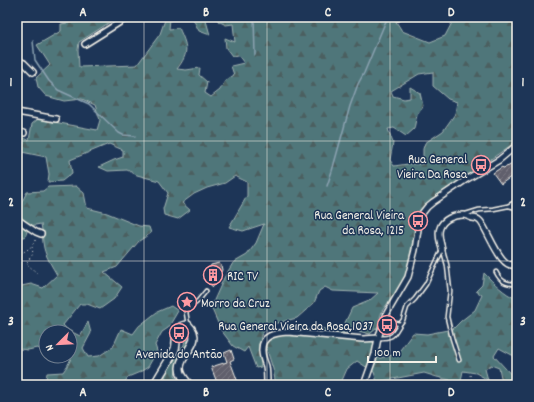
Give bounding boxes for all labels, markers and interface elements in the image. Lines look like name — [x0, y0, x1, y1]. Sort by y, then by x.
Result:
text: A — [79, 4, 87, 23]
text: B — [203, 4, 209, 23]
text: C — [325, 4, 332, 23]
text: D — [448, 4, 455, 23]
text: 1 — [10, 74, 13, 93]
text: 1 — [522, 74, 525, 93]
place label: Rua General Vieira Da Rosa — [397, 151, 468, 185]
bus stop icon: Rua General Vieira Da Rosa — [470, 154, 492, 176]
text: 2 — [8, 194, 14, 213]
text: 2 — [520, 194, 526, 213]
place label: Rua General Vieira da Rosa, 1215 — [314, 207, 405, 241]
bus stop icon: Rua General Vieira da Rosa, 1215 — [407, 210, 429, 232]
building icon: RIC TV — [202, 264, 224, 286]
place label: RIC TV — [227, 268, 259, 287]
place icon: Morro da Cruz — [176, 291, 198, 313]
place label: Morro da Cruz — [201, 295, 270, 314]
text: 3 — [8, 313, 14, 332]
text: 3 — [520, 313, 526, 332]
bus stop icon: Rua General Vieira da Rosa,1037 — [376, 314, 398, 336]
place label: Rua General Vieira da Rosa,1037 — [218, 318, 373, 337]
bus stop icon: Avenida do Antão — [168, 322, 190, 344]
north arrow — [38, 324, 78, 364]
scale bar — [368, 338, 436, 364]
text: N — [42, 341, 59, 353]
text: 100 m — [374, 345, 401, 362]
place label: Avenida do Antão — [136, 346, 223, 365]
text: A — [79, 384, 87, 402]
text: B — [203, 384, 209, 402]
text: C — [325, 384, 332, 402]
text: D — [448, 384, 455, 402]

